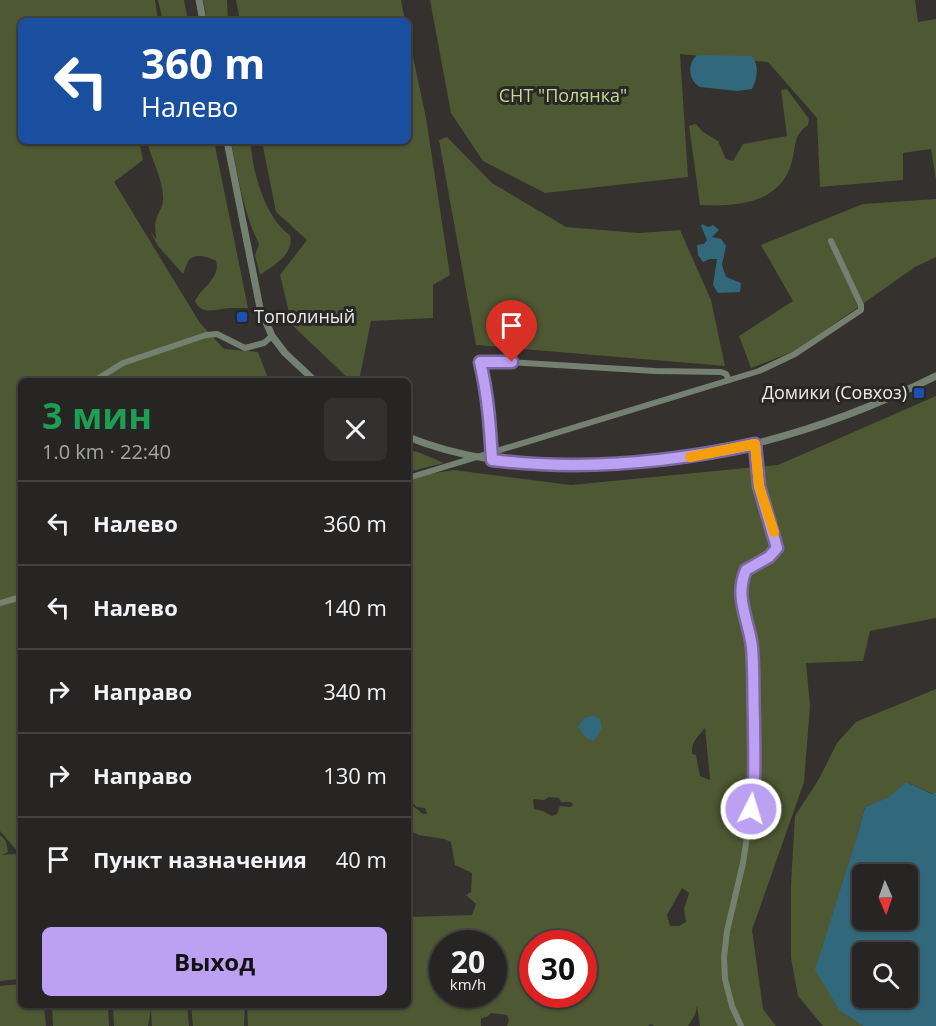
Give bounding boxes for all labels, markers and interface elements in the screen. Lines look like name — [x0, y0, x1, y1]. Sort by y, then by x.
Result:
text: 360 m — [141, 34, 265, 91]
icon: left — [42, 42, 120, 120]
park label: СНТ "Полянка" — [499, 83, 627, 107]
text: Налево — [141, 88, 238, 125]
pin — [486, 300, 537, 362]
place label: Тополиный — [254, 304, 355, 328]
icon: arrive — [495, 309, 528, 342]
marker: Тополиный — [235, 310, 249, 324]
place label: Домики (Совхоз) — [762, 380, 907, 404]
marker: Домики (Совхоз) — [912, 386, 926, 400]
text: 3 мин — [42, 391, 152, 440]
button: close — [324, 398, 387, 461]
text: 1.0 km · 22:40 — [42, 438, 171, 465]
icon: left — [42, 507, 75, 540]
text: Налево — [93, 508, 178, 538]
text: 360 m — [323, 508, 387, 538]
icon: left — [42, 591, 75, 624]
text: Налево — [93, 592, 178, 622]
text: 140 m — [323, 592, 387, 622]
icon: right — [42, 675, 75, 708]
text: Направо — [93, 676, 192, 706]
text: 340 m — [323, 676, 387, 706]
icon: right — [42, 759, 75, 792]
text: Направо — [93, 760, 192, 790]
text: 130 m — [323, 760, 387, 790]
position arrow — [719, 777, 783, 841]
icon: arrive — [42, 843, 75, 876]
text: Пункт назначения — [93, 844, 307, 874]
text: 40 m — [336, 844, 387, 874]
north arrow — [852, 864, 918, 930]
map controls — [852, 864, 918, 1008]
button: Выход — [42, 927, 387, 996]
speed limit sign: 30 — [519, 930, 597, 1008]
text: 20 — [451, 941, 485, 982]
button: search — [852, 942, 918, 1008]
text: km/h — [450, 974, 486, 994]

